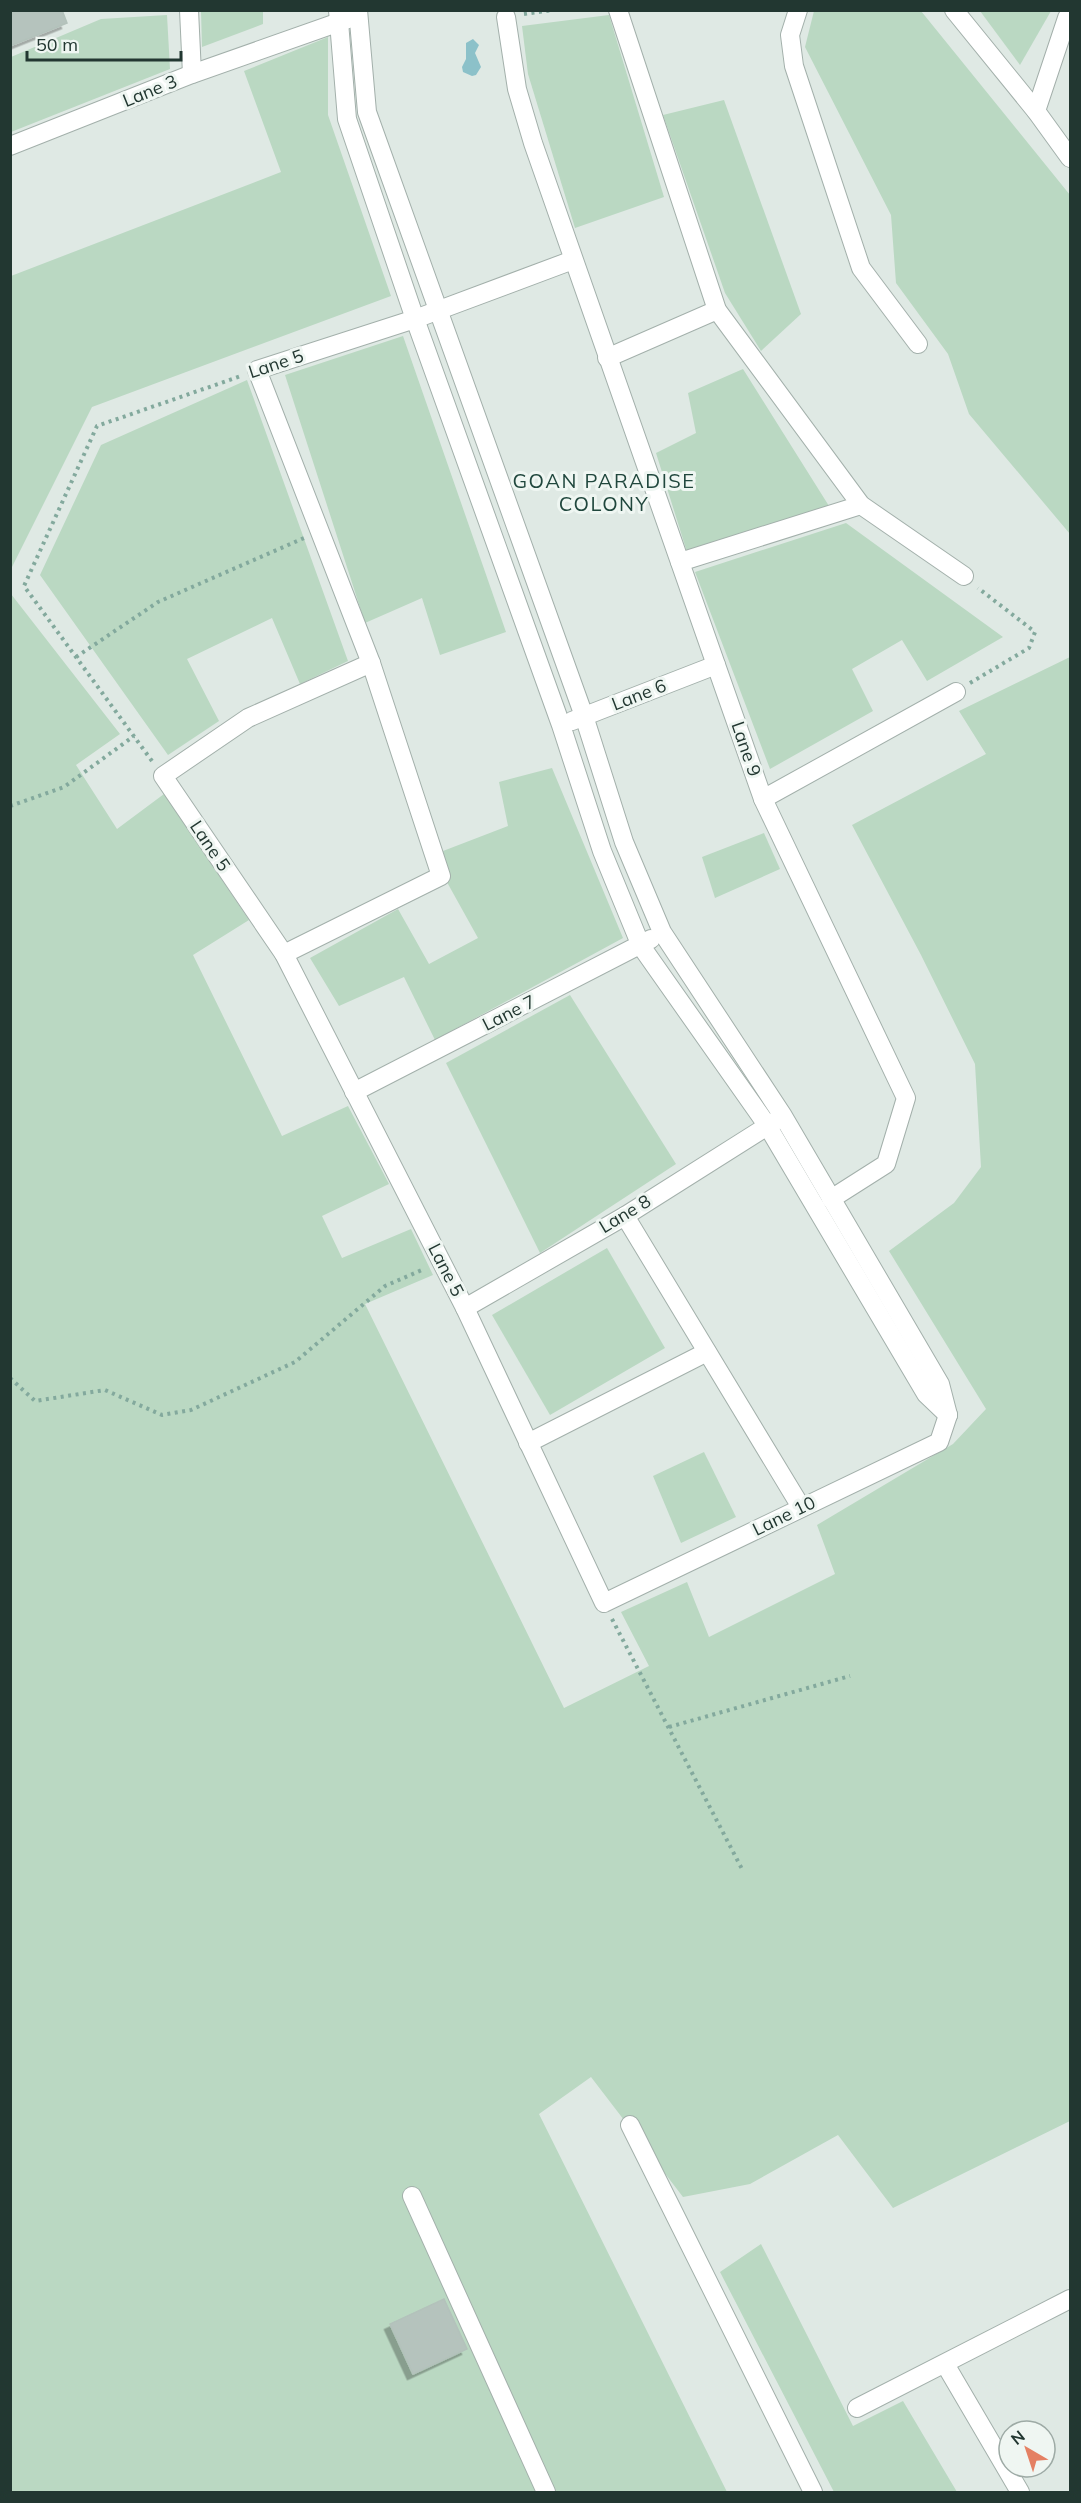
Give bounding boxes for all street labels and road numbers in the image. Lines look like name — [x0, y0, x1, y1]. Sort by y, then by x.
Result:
street label: Lane 3 — [119, 69, 180, 112]
street label: Lane 5 — [245, 344, 306, 383]
street label: Lane 6 — [608, 674, 669, 715]
street label: Lane 9 — [726, 718, 767, 779]
street label: Lane 5 — [185, 816, 236, 876]
street label: Lane 7 — [478, 989, 539, 1036]
street label: Lane 8 — [595, 1189, 655, 1238]
street label: Lane 5 — [423, 1239, 470, 1300]
street label: Lane 10 — [749, 1490, 819, 1541]

